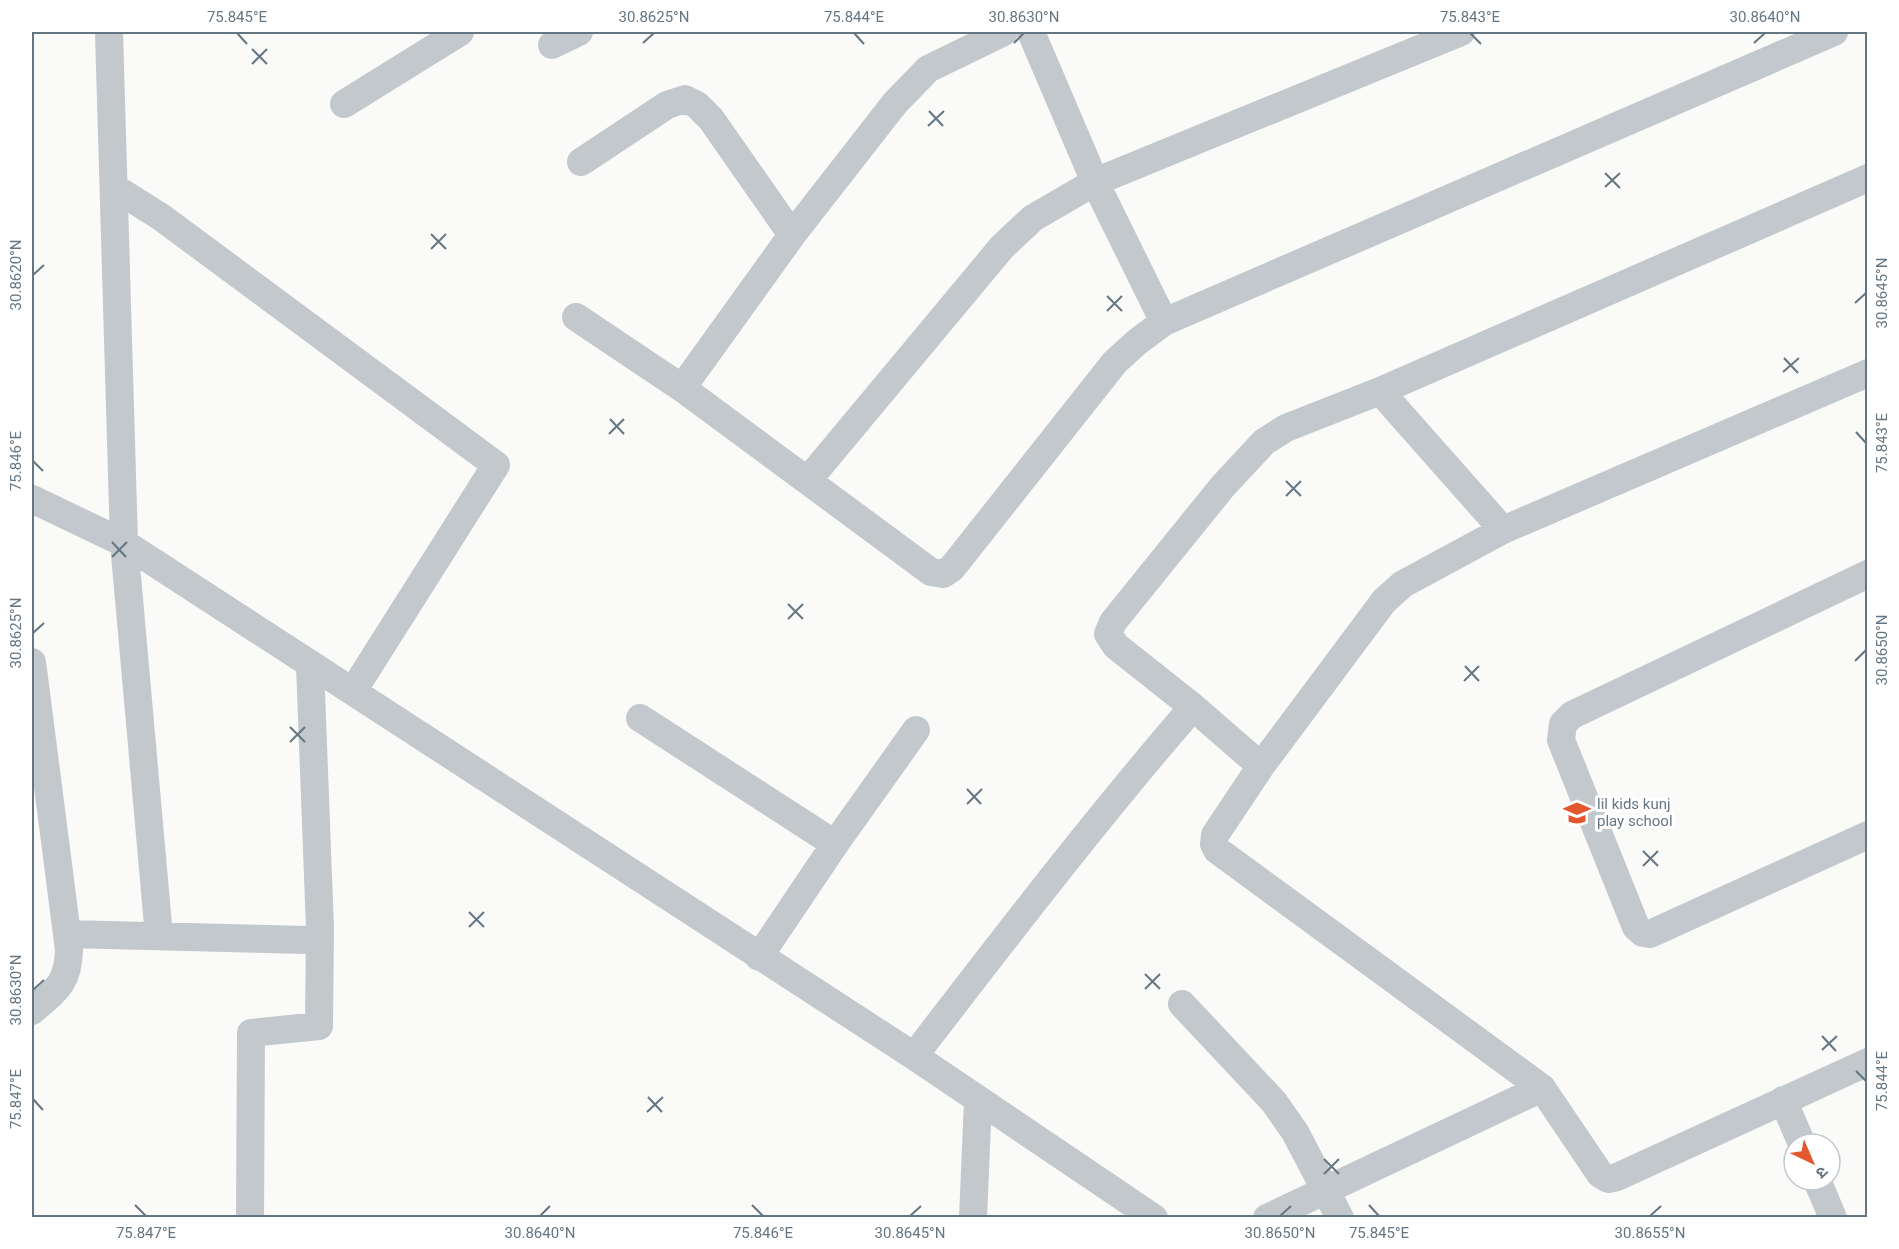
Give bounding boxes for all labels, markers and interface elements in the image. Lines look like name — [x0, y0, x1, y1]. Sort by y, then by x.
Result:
text: 75.845°E — [207, 8, 268, 26]
text: 30.8625°N — [619, 8, 689, 26]
text: 75.844°E — [824, 8, 885, 26]
text: 30.8630°N — [989, 8, 1059, 26]
text: 75.843°E — [1440, 8, 1501, 26]
text: 30.8640°N — [1730, 8, 1800, 26]
text: 30.8620°N — [7, 240, 25, 310]
text: 30.8645°N — [1873, 258, 1891, 328]
text: 75.843°E — [1873, 412, 1891, 473]
text: 75.846°E — [7, 430, 25, 491]
text: 30.8625°N — [7, 598, 25, 668]
text: 30.8650°N — [1873, 615, 1891, 685]
place label: lil kids kunj play school — [1597, 795, 1673, 830]
school or university icon: lil kids kunj play school — [1562, 798, 1592, 828]
text: 30.8630°N — [7, 955, 25, 1025]
text: 75.844°E — [1873, 1050, 1891, 1111]
text: 75.847°E — [7, 1068, 25, 1129]
north arrow — [1782, 1132, 1842, 1192]
text: उ — [1812, 1162, 1832, 1183]
text: 75.847°E — [116, 1224, 177, 1242]
text: 30.8640°N — [505, 1224, 575, 1242]
text: 75.846°E — [733, 1224, 794, 1242]
text: 30.8645°N — [875, 1224, 945, 1242]
text: 30.8650°N — [1245, 1224, 1315, 1242]
text: 75.845°E — [1349, 1224, 1410, 1242]
text: 30.8655°N — [1615, 1224, 1685, 1242]

